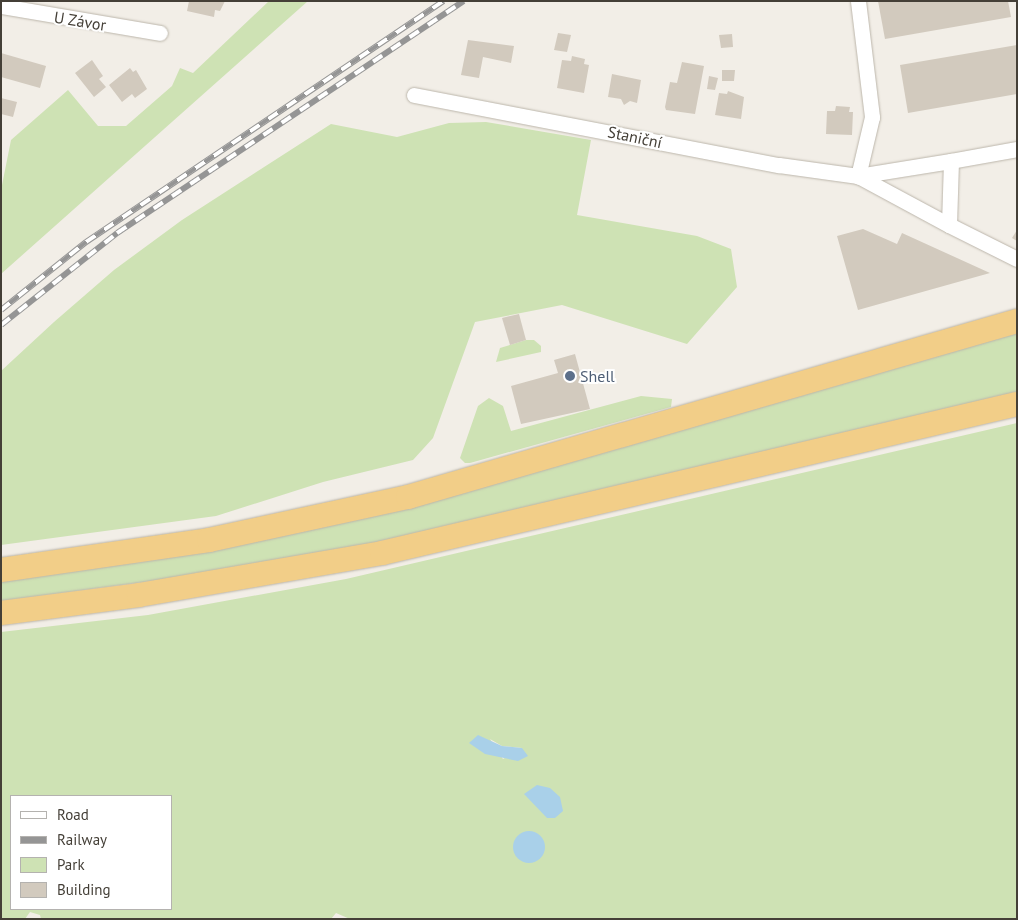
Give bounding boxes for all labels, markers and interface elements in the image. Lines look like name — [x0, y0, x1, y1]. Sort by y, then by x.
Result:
street label: U Závor — [52, 7, 108, 35]
street label: Staniční — [606, 122, 664, 152]
place label: Shell — [580, 366, 615, 386]
marker: Shell — [564, 370, 576, 382]
legend — [10, 795, 172, 910]
text: Road — [57, 805, 89, 824]
text: Railway — [57, 830, 107, 849]
text: Park — [57, 855, 85, 874]
text: Building — [57, 880, 111, 899]

